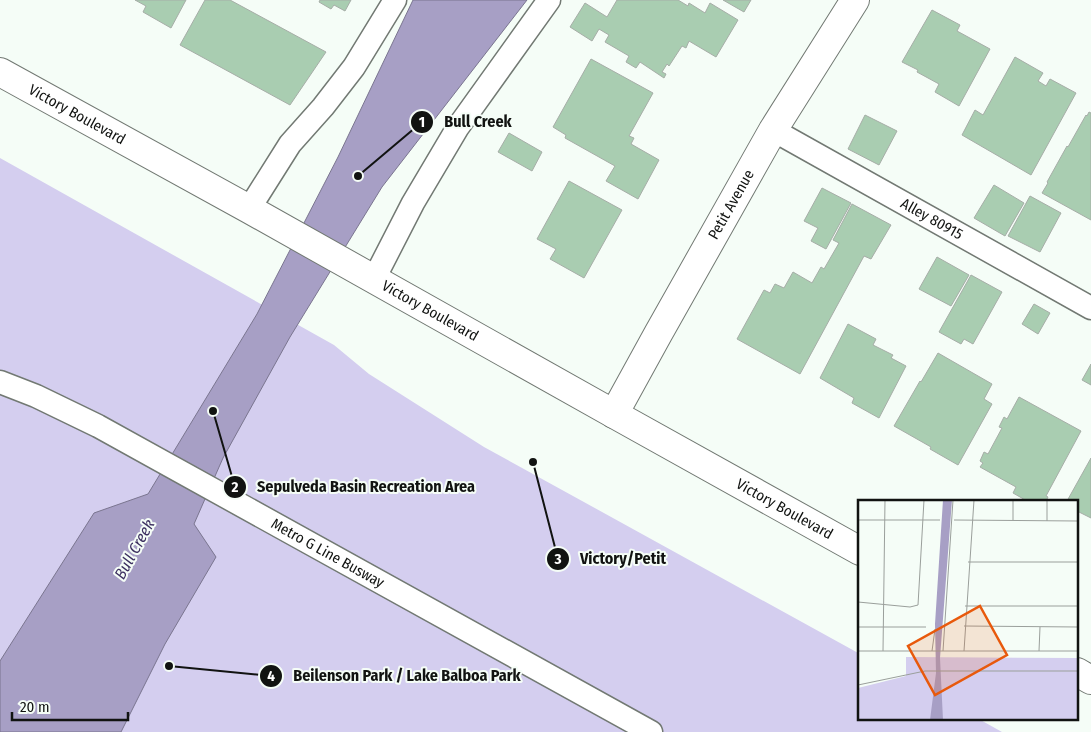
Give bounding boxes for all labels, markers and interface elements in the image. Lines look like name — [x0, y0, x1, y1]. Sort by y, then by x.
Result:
street label: Victory Boulevard — [26, 81, 129, 148]
callout: Bull Creek — [409, 106, 521, 137]
text: Bull Creek — [444, 112, 512, 131]
text: 1 — [419, 113, 425, 131]
street label: Petit Avenue — [704, 166, 758, 242]
street label: Alley 80915 — [898, 194, 966, 243]
street label: Victory Boulevard — [379, 277, 482, 345]
callout: Sepulveda Basin Recreation Area — [222, 471, 485, 502]
street label: Victory Boulevard — [733, 475, 836, 543]
text: Sepulveda Basin Recreation Area — [257, 477, 475, 496]
text: 2 — [231, 478, 239, 496]
inset map — [858, 500, 1078, 720]
street label: Metro G Line Busway — [268, 515, 388, 592]
water label: Bull Creek — [110, 516, 159, 582]
callout: Victory/Petit — [545, 543, 676, 574]
text: Victory/Petit — [579, 549, 666, 568]
text: 3 — [553, 550, 562, 568]
callout: Beilenson Park / Lake Balboa Park — [258, 660, 530, 691]
text: Beilenson Park / Lake Balboa Park — [293, 666, 522, 685]
text: 4 — [267, 667, 275, 685]
scale bar — [12, 690, 129, 722]
text: 20 m — [20, 698, 50, 716]

